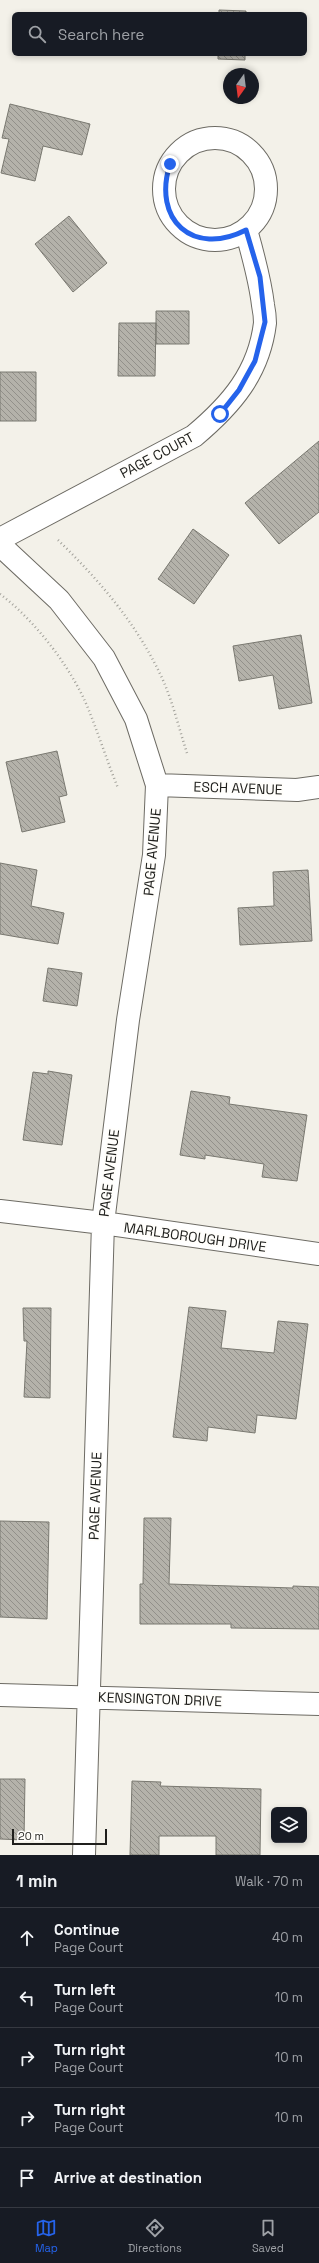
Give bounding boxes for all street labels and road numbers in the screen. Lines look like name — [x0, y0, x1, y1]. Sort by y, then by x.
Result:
street label: PAGE COURT — [117, 428, 197, 482]
street label: ESCH AVENUE — [193, 777, 283, 799]
street label: PAGE AVENUE — [139, 807, 165, 897]
street label: PAGE AVENUE — [95, 1128, 123, 1218]
street label: MARLBOROUGH DRIVE — [123, 1218, 267, 1256]
street label: PAGE AVENUE — [84, 1452, 106, 1540]
street label: KENSINGTON DRIVE — [98, 1688, 222, 1710]

